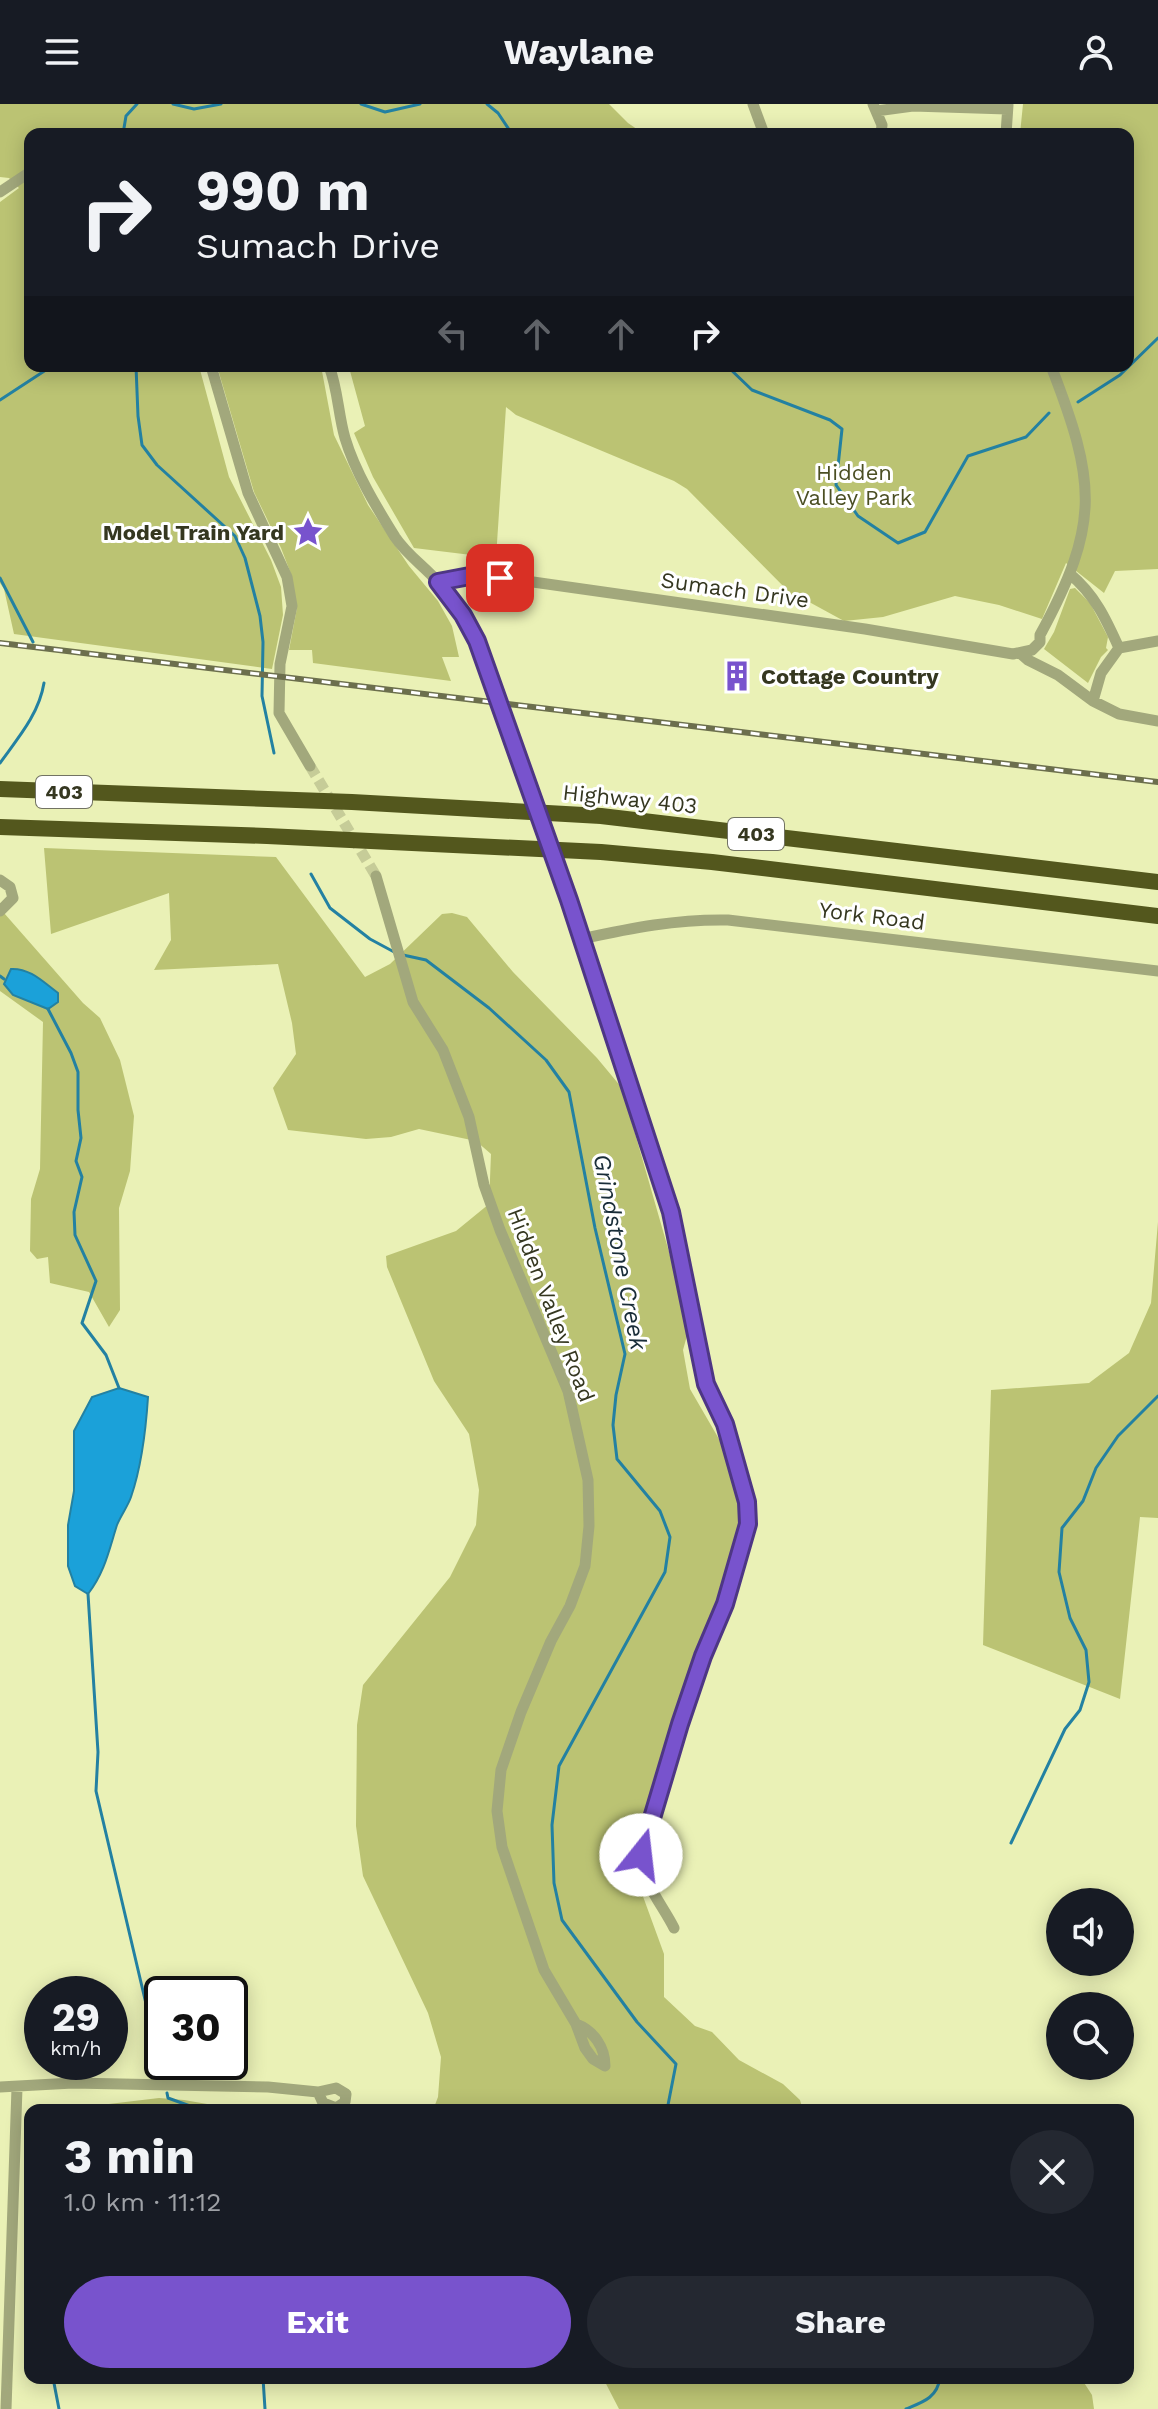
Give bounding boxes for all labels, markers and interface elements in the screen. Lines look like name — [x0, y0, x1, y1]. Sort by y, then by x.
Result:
icon: menu — [40, 30, 84, 74]
icon: person — [1074, 30, 1118, 74]
text: Waylane — [504, 31, 654, 73]
text: 990 m — [196, 158, 370, 224]
icon: right — [64, 160, 168, 264]
text: Sumach Drive — [196, 225, 440, 267]
icon: left — [431, 312, 475, 356]
icon: ahead — [515, 312, 559, 356]
icon: ahead — [599, 312, 643, 356]
icon: right — [683, 312, 727, 356]
park label: Hidden Valley Park — [796, 460, 912, 510]
place icon: Model Train Yard — [291, 515, 325, 549]
place label: Model Train Yard — [103, 520, 284, 545]
pin — [466, 544, 534, 612]
icon: arrive — [478, 556, 522, 600]
street label: Sumach Drive — [659, 567, 811, 613]
building icon: Cottage Country — [720, 659, 754, 693]
place label: Cottage Country — [761, 664, 939, 689]
road number: 403 — [36, 776, 92, 808]
street label: Highway 403 — [562, 780, 698, 818]
road number: 403 — [728, 818, 784, 850]
street label: York Road — [818, 897, 926, 935]
water label: Grindstone Creek — [587, 1152, 653, 1353]
street label: Hidden Valley Road — [502, 1205, 600, 1405]
position arrow — [599, 1813, 683, 1897]
map controls — [1046, 1888, 1134, 2080]
button: sound — [1046, 1888, 1134, 1976]
speed limit sign: 30 — [144, 1976, 248, 2080]
button: search — [1046, 1992, 1134, 2080]
text: 29 — [52, 1994, 100, 2041]
text: km/h — [50, 2036, 102, 2060]
text: 3 min — [64, 2128, 195, 2185]
button: close — [1010, 2130, 1094, 2214]
text: 1.0 km · 11:12 — [64, 2187, 221, 2217]
button: Exit — [64, 2276, 571, 2368]
button: Share — [587, 2276, 1094, 2368]

